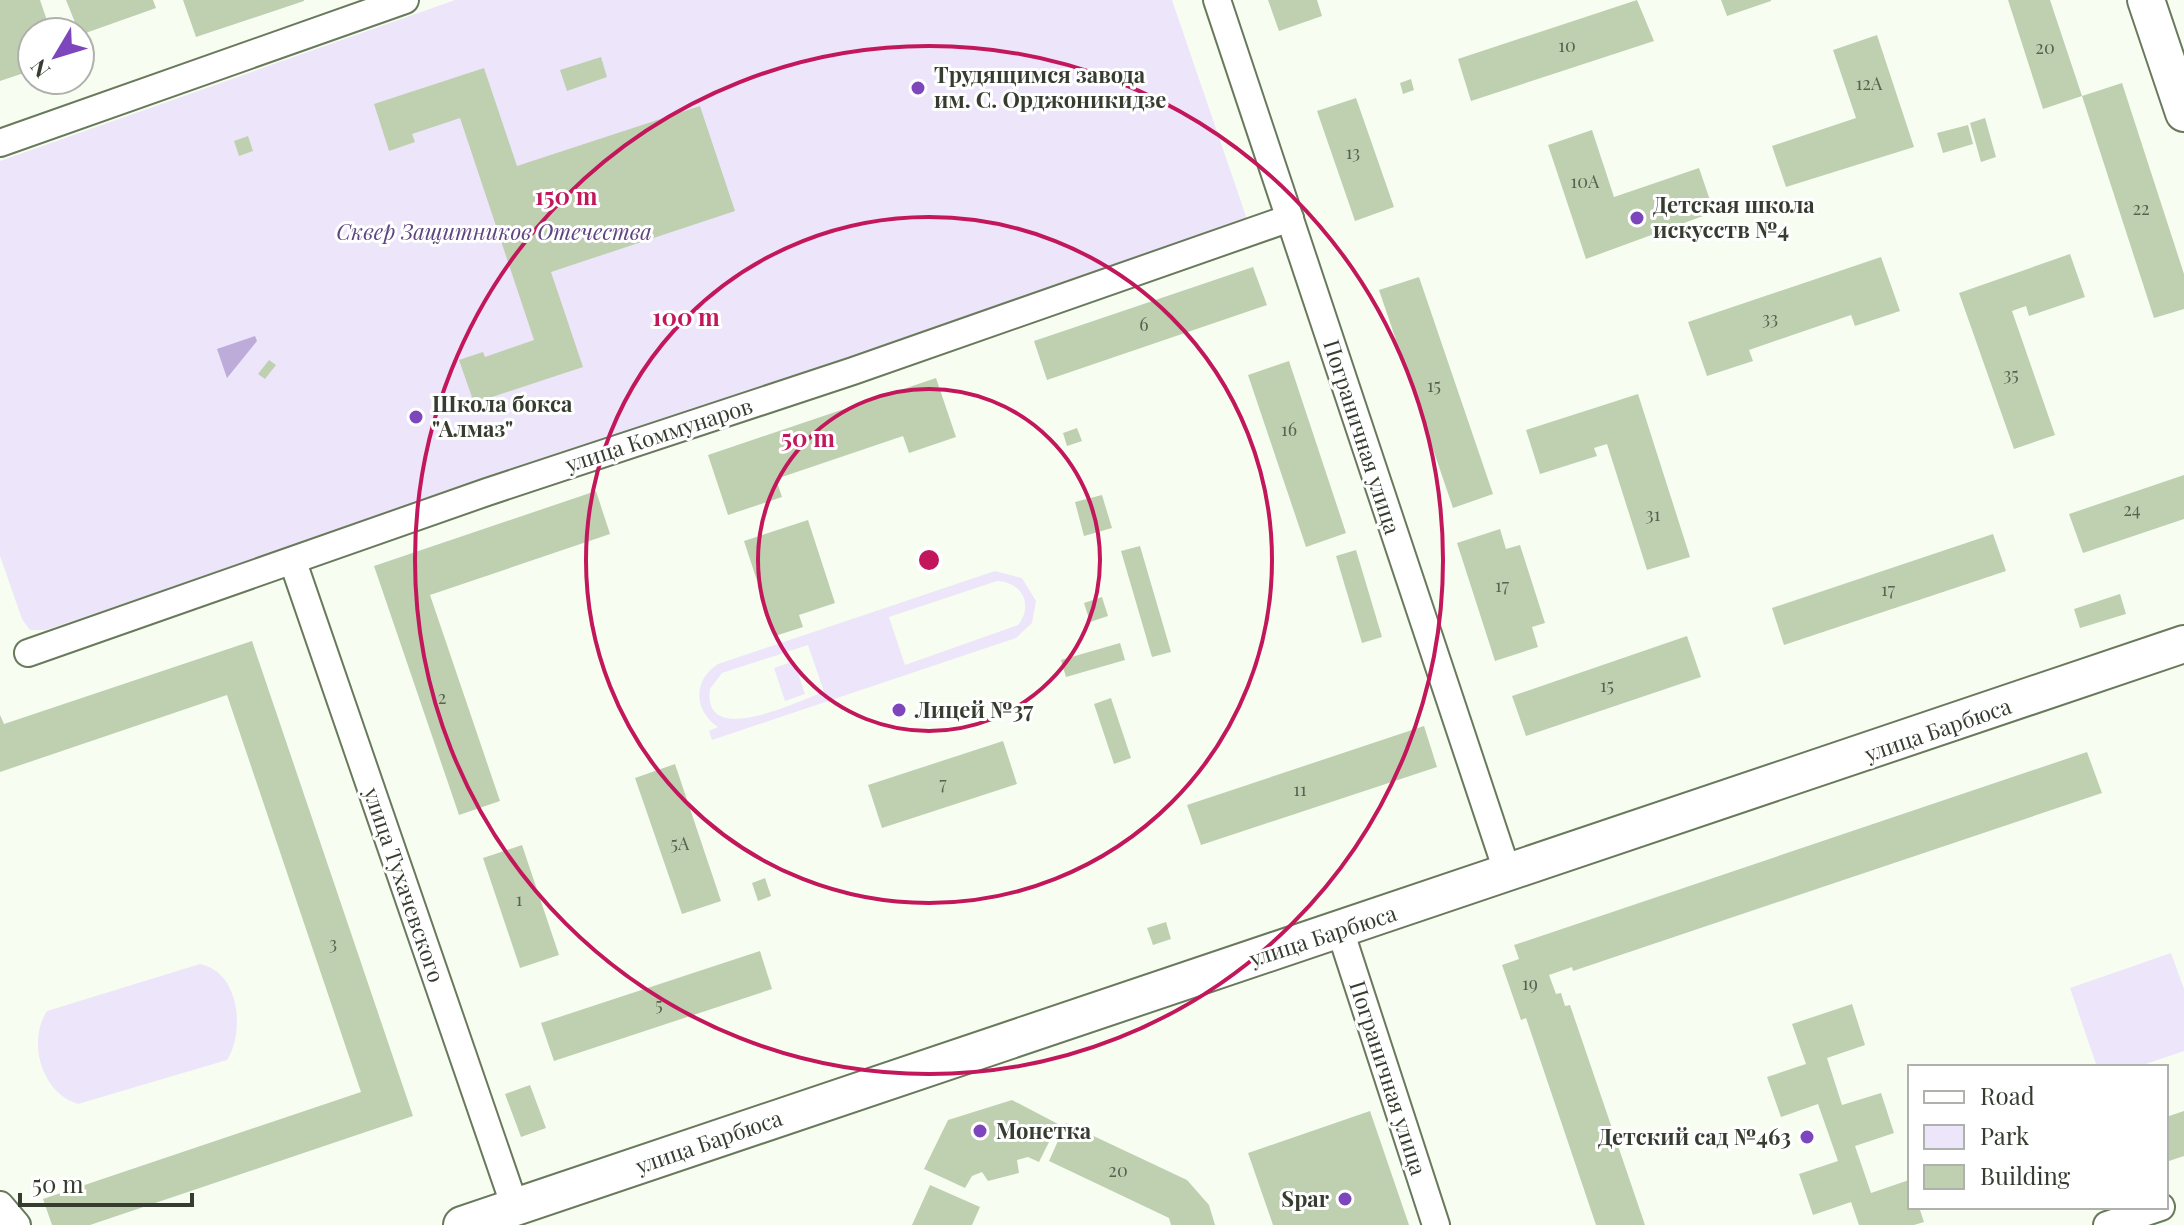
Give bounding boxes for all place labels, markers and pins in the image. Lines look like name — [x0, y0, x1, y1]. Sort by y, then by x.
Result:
place label: Трудящимся завода им. С. Орджоникидзе — [934, 59, 1166, 114]
marker: Трудящимся завода им. С. Орджоникидзе — [909, 79, 927, 97]
place label: Детская школа искусств №4 — [1653, 189, 1815, 244]
marker: Детская школа искусств №4 — [1628, 209, 1646, 227]
place label: Школа бокса "Алмаз" — [432, 388, 573, 443]
marker: Школа бокса "Алмаз" — [407, 408, 425, 426]
centre of rings — [915, 546, 943, 574]
place label: Лицей №37 — [914, 694, 1033, 724]
marker: Лицей №37 — [890, 701, 908, 719]
place label: Монетка — [996, 1115, 1092, 1145]
place label: Детский сад №463 — [1598, 1121, 1791, 1151]
marker: Монетка — [971, 1122, 989, 1140]
marker: Детский сад №463 — [1798, 1128, 1816, 1146]
place label: Spar — [1281, 1183, 1330, 1213]
marker: Spar — [1336, 1190, 1354, 1208]

